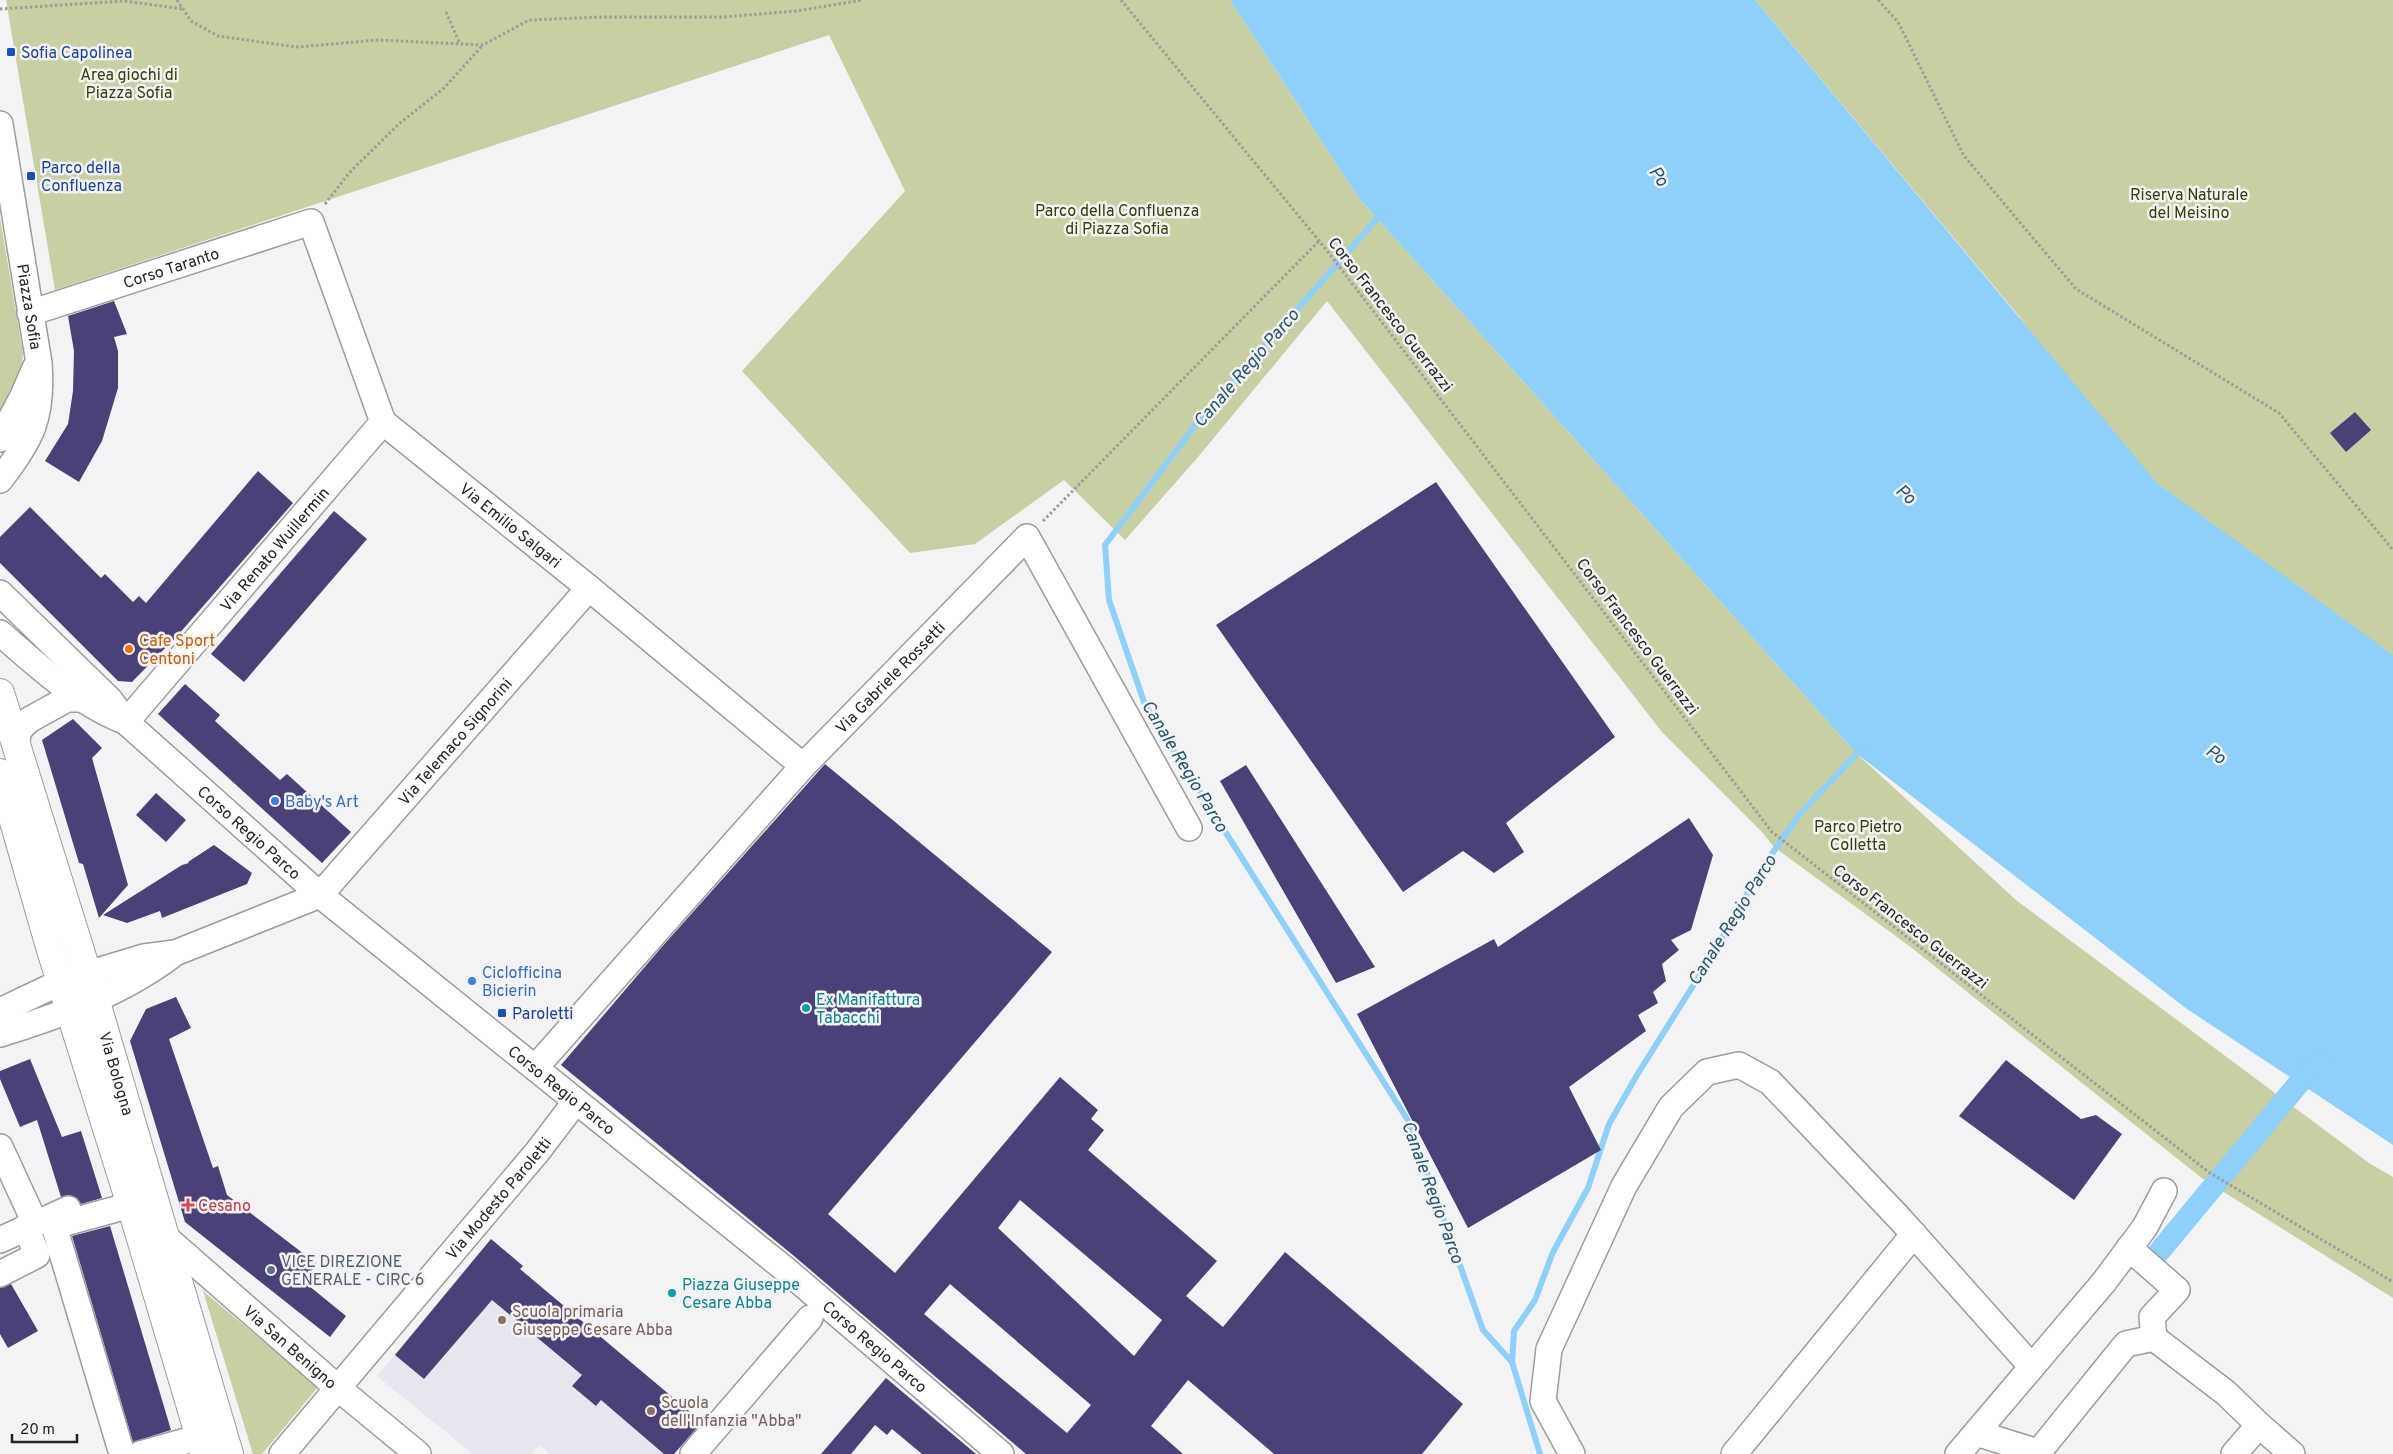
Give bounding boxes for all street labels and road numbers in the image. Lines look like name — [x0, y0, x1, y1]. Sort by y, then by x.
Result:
street label: Corso Francesco Guerrazzi — [1323, 234, 1456, 397]
street label: Corso Taranto — [121, 244, 222, 294]
street label: Piazza Sofia — [11, 262, 45, 351]
street label: Via Emilio Salgari — [455, 479, 564, 574]
street label: Via Renato Wuillermin — [217, 484, 335, 617]
street label: Corso Francesco Guerrazzi — [1571, 555, 1702, 720]
street label: Via Gabriele Rossetti — [832, 619, 950, 739]
street label: Via Telemaco Signorini — [395, 675, 517, 810]
street label: Corso Regio Parco — [192, 782, 304, 885]
street label: Corso Francesco Guerrazzi — [1828, 861, 1991, 994]
street label: Via Bologna — [93, 1030, 137, 1118]
street label: Corso Regio Parco — [503, 1042, 618, 1140]
street label: Via Modesto Paroletti — [443, 1134, 557, 1265]
street label: Corso Regio Parco — [817, 1297, 930, 1398]
street label: Via San Benigno — [238, 1302, 340, 1394]

